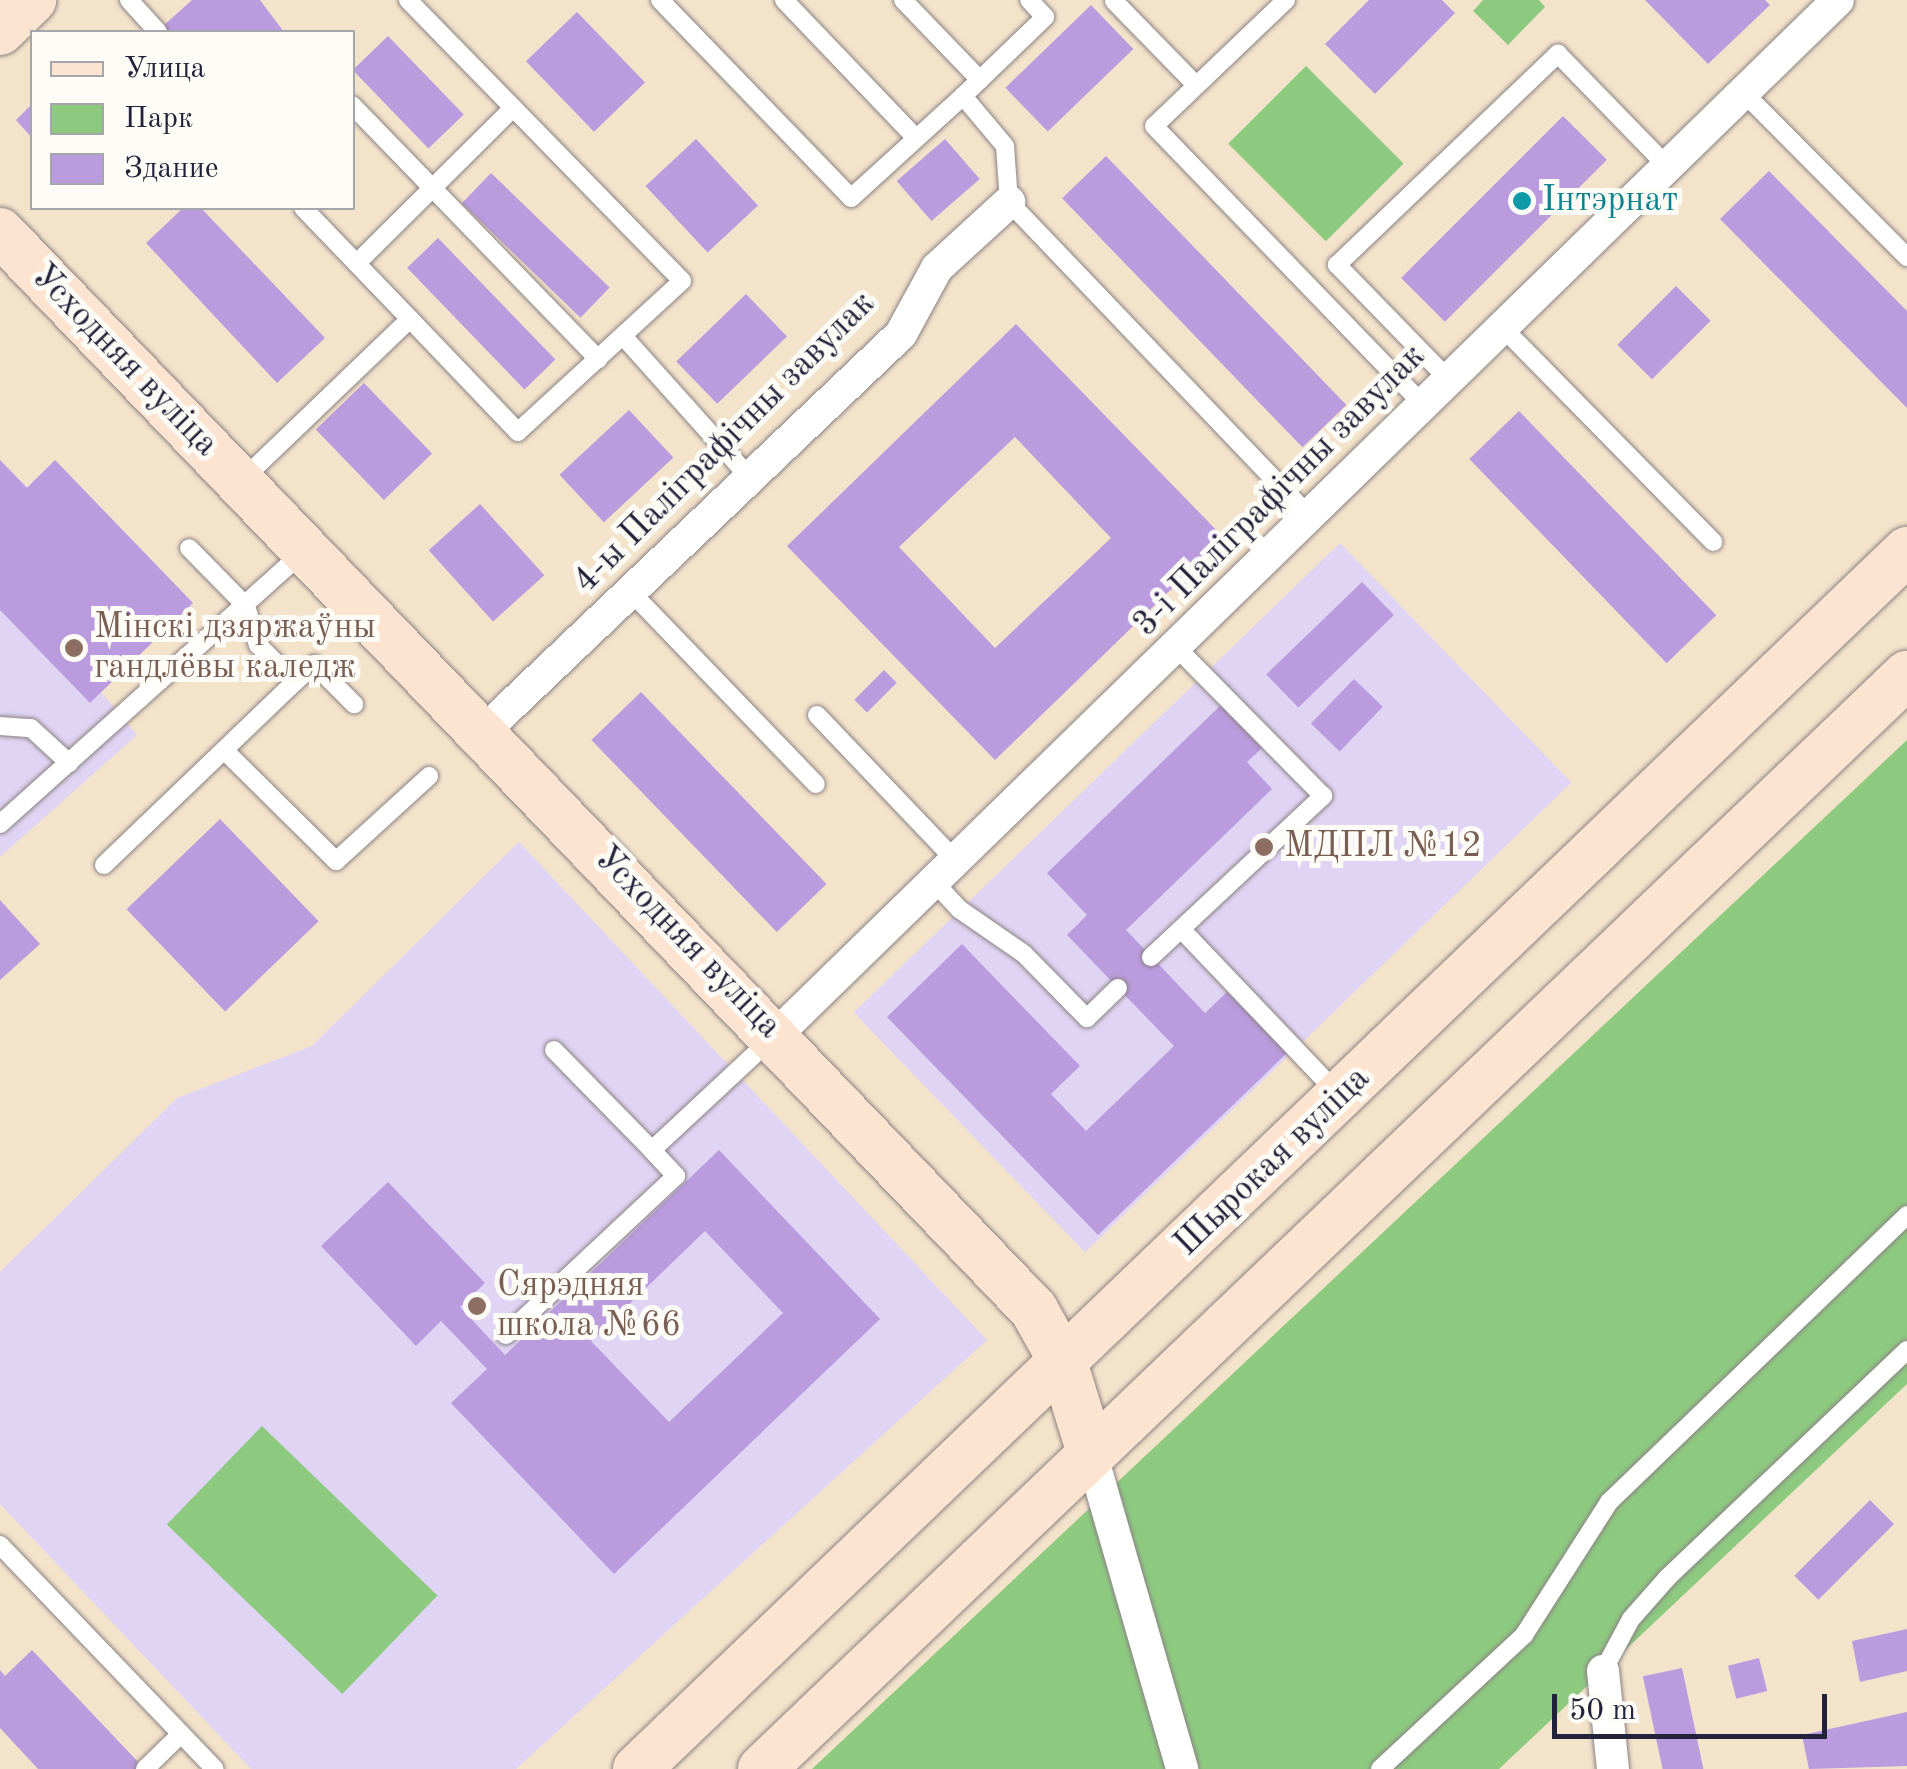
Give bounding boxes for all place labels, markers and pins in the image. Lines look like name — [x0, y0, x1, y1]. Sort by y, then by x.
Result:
place label: Інтэрнат — [1542, 180, 1678, 222]
marker: Інтэрнат — [1511, 190, 1533, 212]
place label: Мінскі дзяржаўны гандлёвы каледж — [94, 607, 376, 689]
marker: Мінскі дзяржаўны гандлёвы каледж — [63, 637, 85, 659]
place label: МДПЛ №12 — [1284, 826, 1482, 868]
marker: МДПЛ №12 — [1253, 836, 1275, 858]
place label: Сярэдняя школа №66 — [497, 1265, 681, 1347]
marker: Сярэдняя школа №66 — [466, 1295, 488, 1317]

